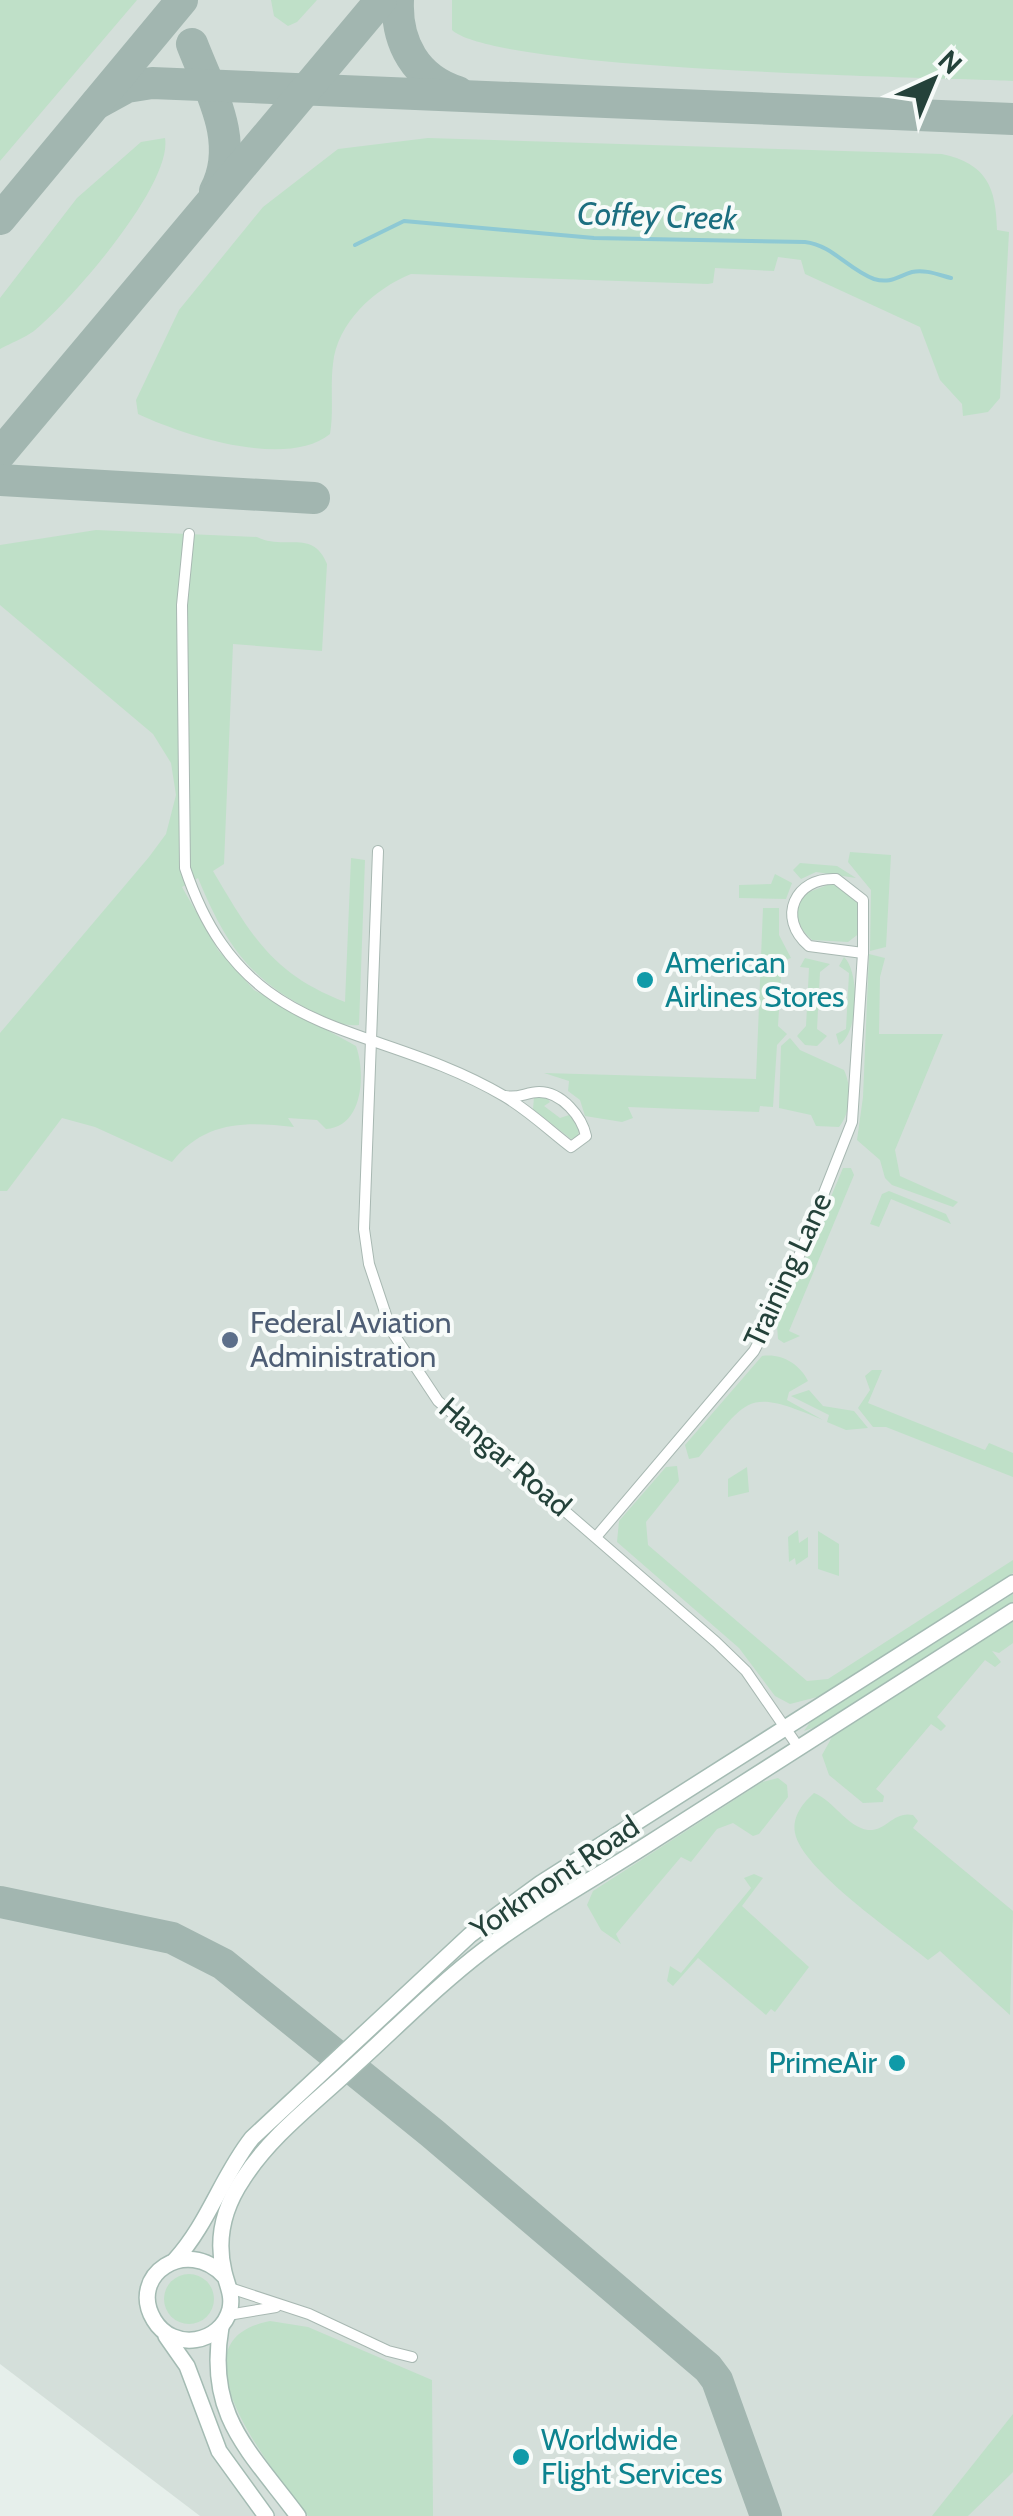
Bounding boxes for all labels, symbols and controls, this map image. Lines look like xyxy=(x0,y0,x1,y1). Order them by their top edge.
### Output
north arrow xyxy=(883,30,983,130)
text: N xyxy=(931,43,969,81)
water label: Coffey Creek xyxy=(577,193,739,238)
place label: American Airlines Stores xyxy=(665,944,845,1015)
marker: American Airlines Stores xyxy=(634,969,656,991)
street label: Training Lane xyxy=(736,1187,840,1353)
place label: Federal Aviation Administration xyxy=(250,1304,452,1375)
marker: Federal Aviation Administration xyxy=(219,1329,241,1351)
street label: Hangar Road xyxy=(432,1389,579,1524)
street label: Yorkmont Road xyxy=(463,1808,646,1948)
place label: PrimeAir xyxy=(768,2044,878,2081)
marker: PrimeAir xyxy=(886,2052,908,2074)
place label: Worldwide Flight Services xyxy=(541,2421,723,2492)
marker: Worldwide Flight Services xyxy=(510,2446,532,2468)

